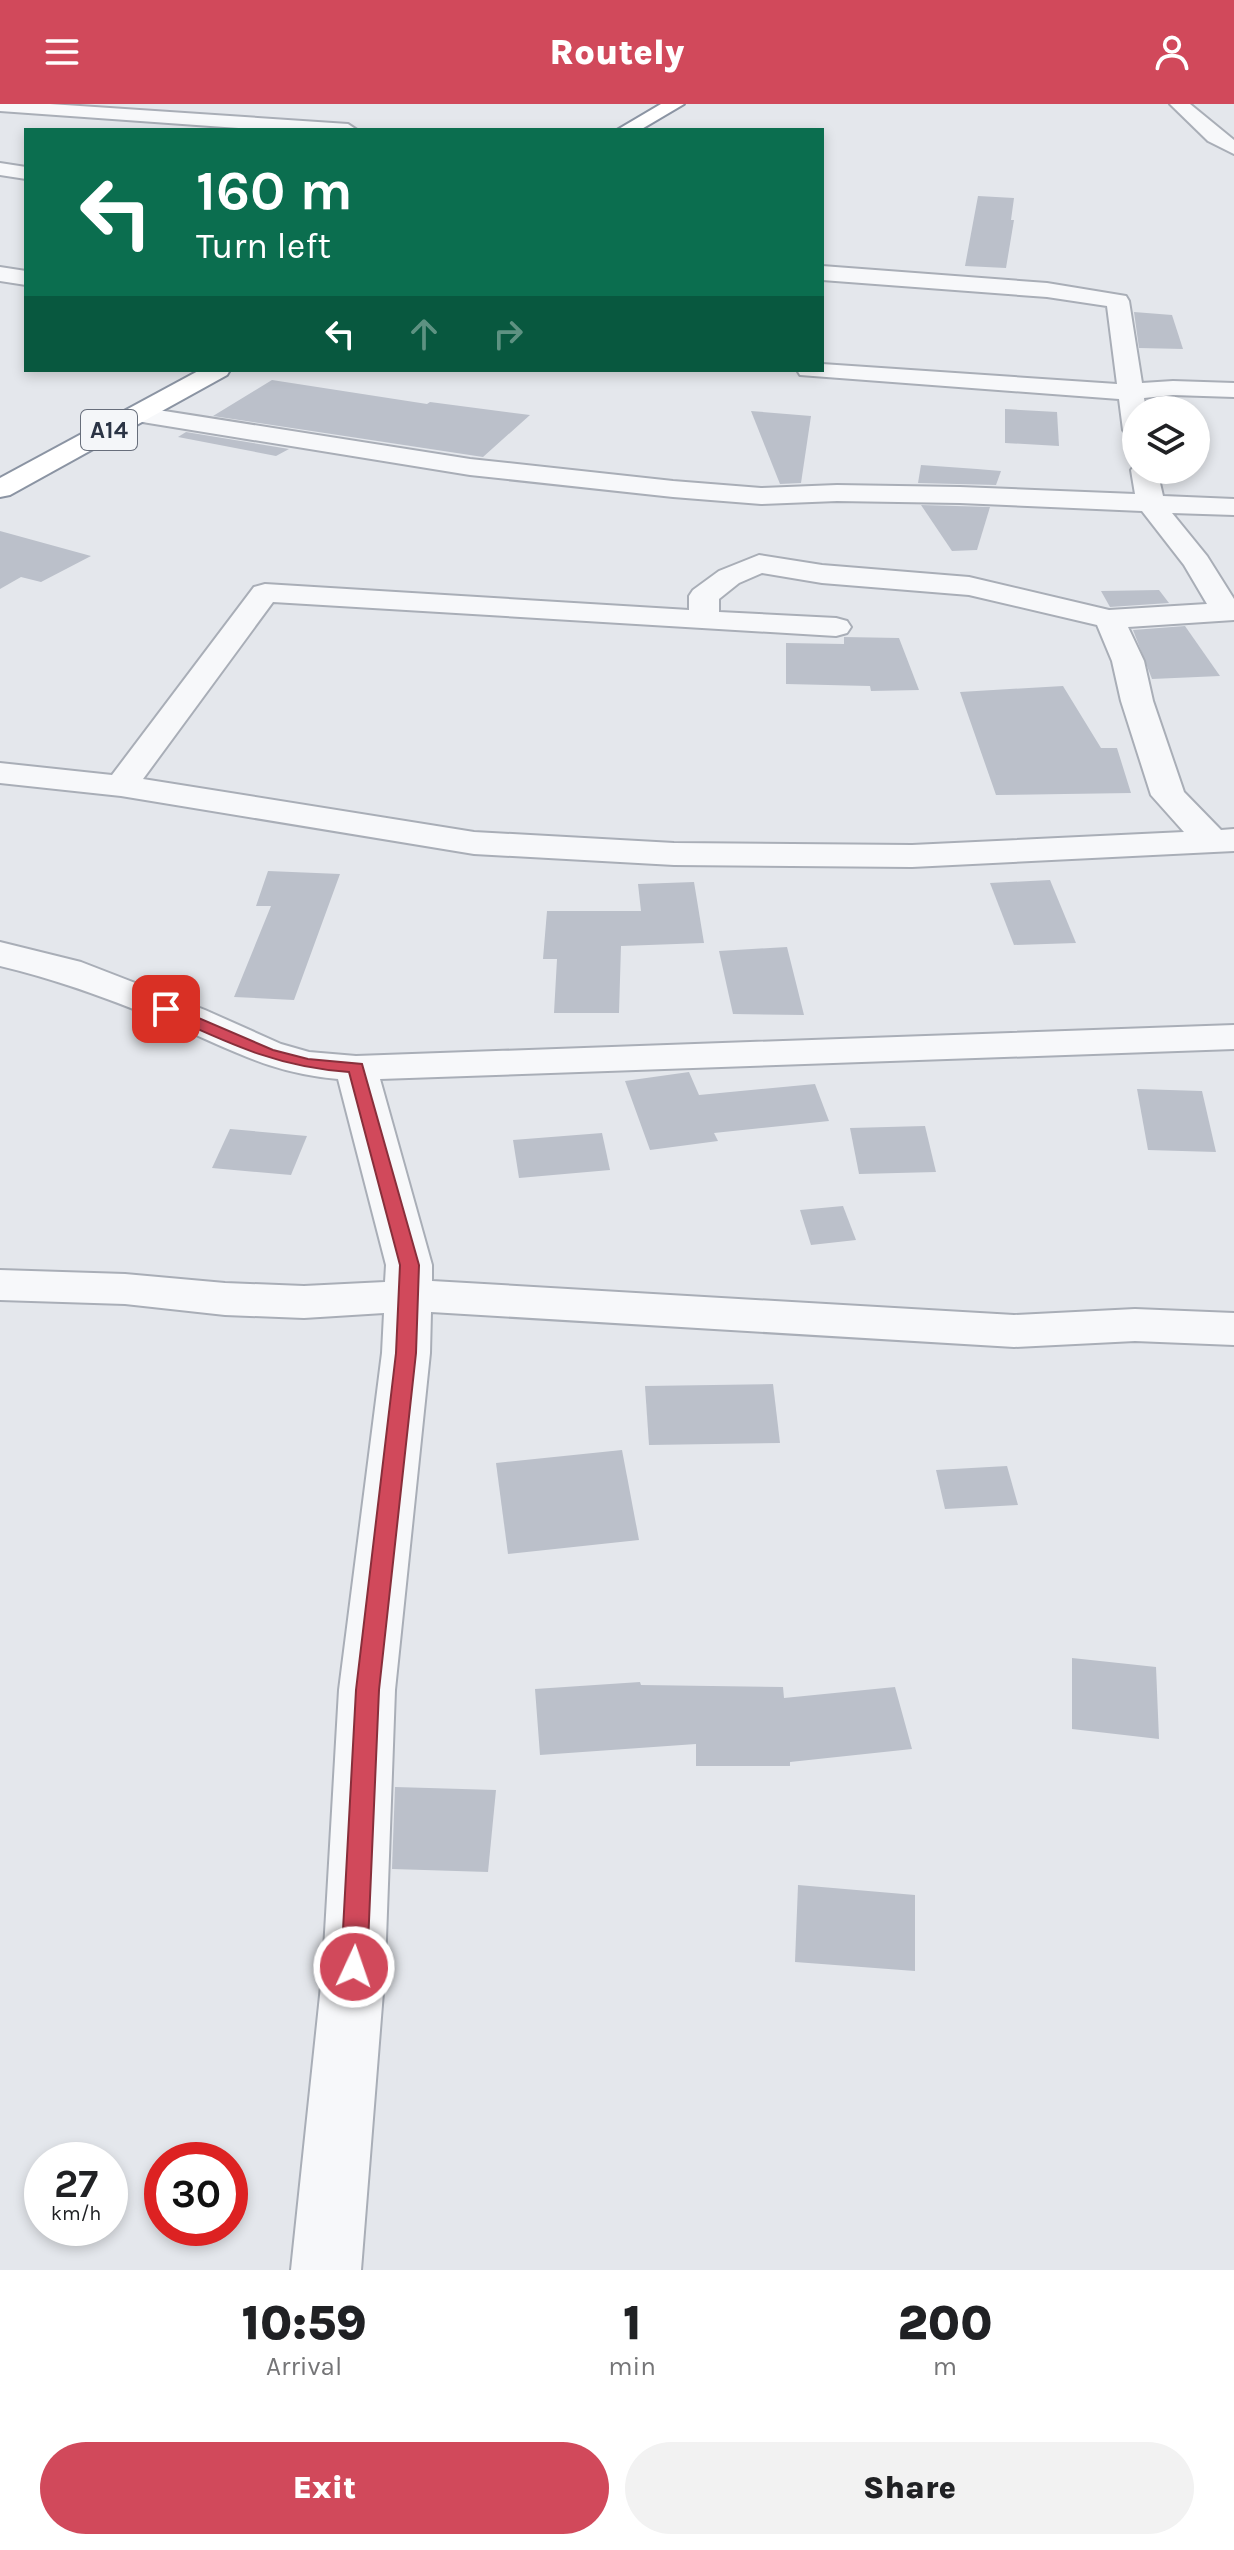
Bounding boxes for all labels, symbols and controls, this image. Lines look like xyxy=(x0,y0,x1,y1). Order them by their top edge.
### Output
icon: menu xyxy=(40,30,84,74)
icon: person xyxy=(1150,30,1194,74)
text: Routely xyxy=(550,31,684,73)
text: 160 m xyxy=(196,158,353,223)
icon: left xyxy=(64,160,168,264)
text: Turn left xyxy=(196,225,331,267)
icon: left xyxy=(318,312,362,356)
icon: ahead xyxy=(402,312,446,356)
icon: right xyxy=(486,312,530,356)
map controls xyxy=(1122,396,1210,484)
button: layers xyxy=(1122,396,1210,484)
road number: A14 xyxy=(81,410,137,450)
pin xyxy=(132,975,200,1043)
icon: arrive xyxy=(144,987,188,1031)
position arrow xyxy=(312,1925,396,2009)
speed limit sign: 30 xyxy=(144,2142,248,2246)
text: 27 xyxy=(54,2160,98,2207)
text: km/h xyxy=(51,2202,101,2225)
text: 10:59 xyxy=(241,2295,367,2351)
text: 1 xyxy=(623,2295,641,2351)
text: 200 xyxy=(898,2295,993,2351)
text: Arrival xyxy=(266,2351,342,2382)
text: min xyxy=(608,2351,656,2382)
text: m xyxy=(933,2351,957,2382)
button: Exit xyxy=(40,2442,609,2534)
button: Share xyxy=(625,2442,1194,2534)

